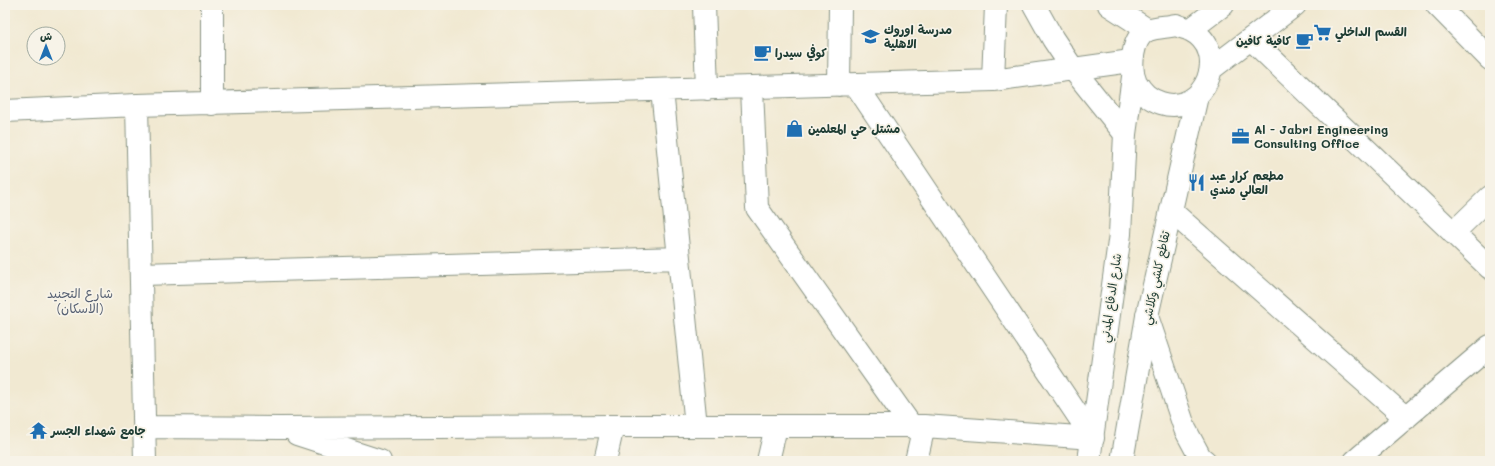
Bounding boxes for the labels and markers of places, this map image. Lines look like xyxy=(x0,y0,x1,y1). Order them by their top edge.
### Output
place label: مدرسة اوروك الاهلية xyxy=(884,21,952,51)
supermarket icon: القسم الداخلي xyxy=(1312,22,1332,42)
place label: القسم الداخلي xyxy=(1335,23,1407,43)
school or university icon: مدرسة اوروك الاهلية xyxy=(861,27,881,47)
cafe icon: كافية كافين xyxy=(1294,31,1314,51)
place label: كافية كافين xyxy=(1236,32,1292,48)
cafe icon: كوفي سيدرا xyxy=(752,43,772,63)
place label: كوفي سيدرا xyxy=(775,44,827,62)
shop icon: مشتل حي المعلمين xyxy=(785,119,805,139)
place label: مشتل حي المعلمين xyxy=(808,120,900,140)
place label: Al - Jabri Engineering Consulting Office xyxy=(1254,121,1388,151)
office icon: Al - Jabri Engineering Consulting Office xyxy=(1231,127,1251,147)
place label: مطعم كرار عبد العالي مندي xyxy=(1210,167,1284,201)
restaurant icon: مطعم كرار عبد العالي مندي xyxy=(1187,173,1207,193)
temple icon: جامع شهداء الجسر xyxy=(28,421,48,441)
place label: جامع شهداء الجسر xyxy=(50,422,146,440)

